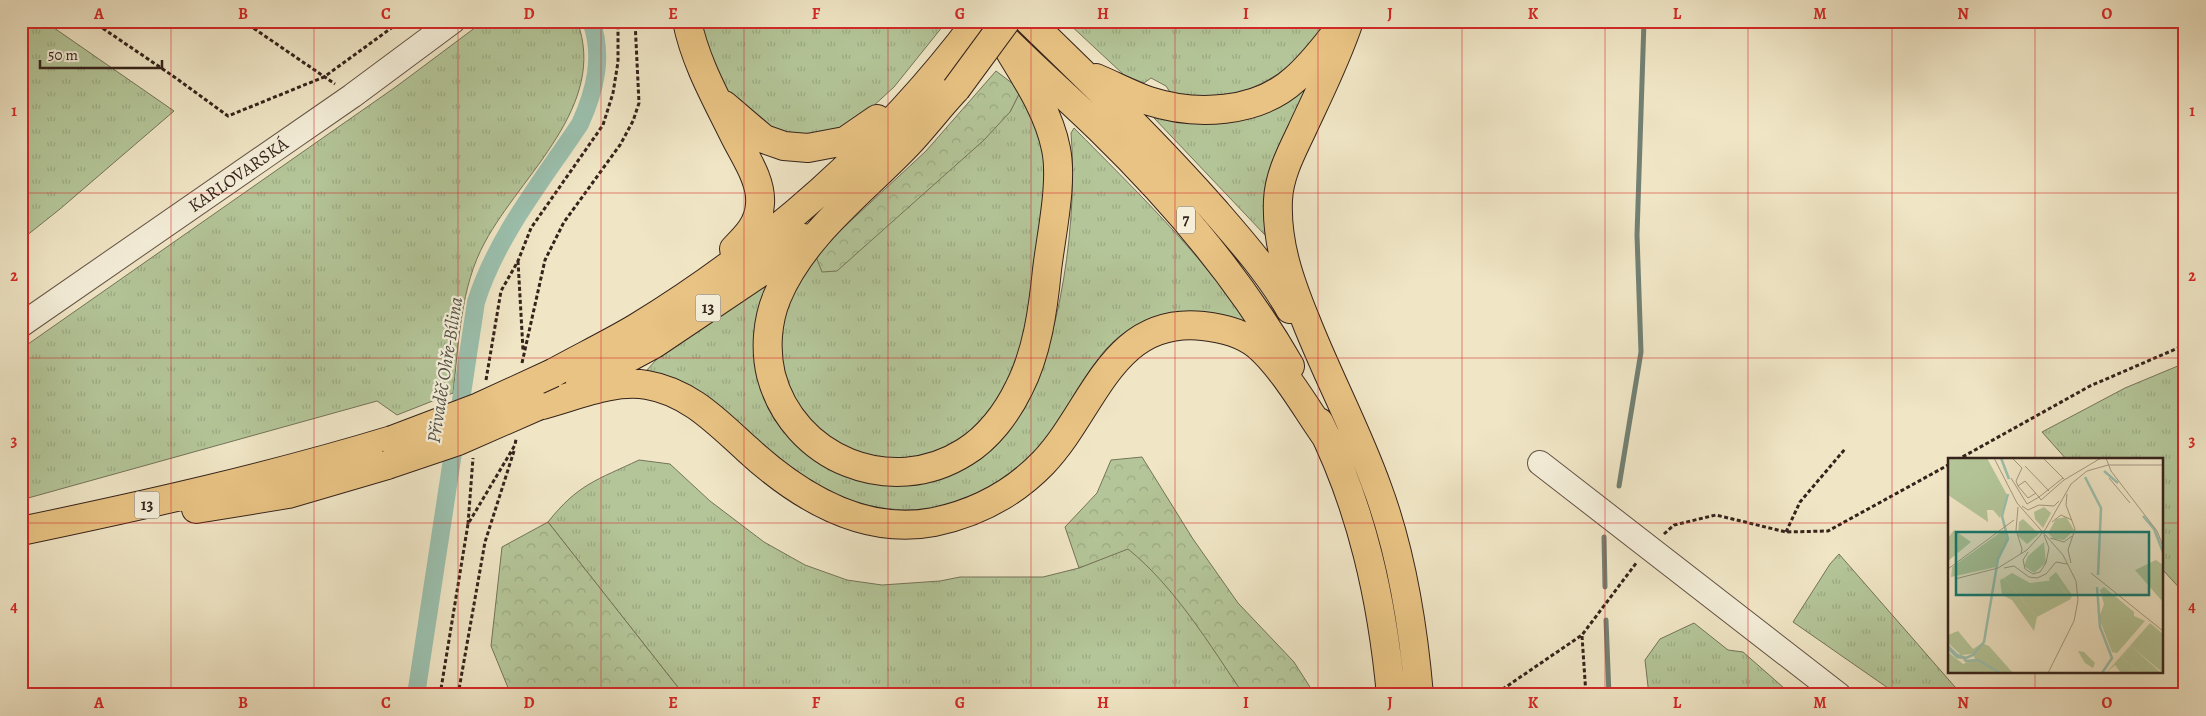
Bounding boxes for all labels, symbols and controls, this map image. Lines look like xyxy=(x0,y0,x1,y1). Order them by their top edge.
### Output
text: A xyxy=(93,3,105,25)
text: B xyxy=(238,3,248,25)
text: C xyxy=(381,3,391,25)
text: D xyxy=(523,3,535,25)
text: E xyxy=(668,3,678,25)
text: F xyxy=(812,3,821,25)
text: G xyxy=(955,3,965,25)
text: H xyxy=(1097,3,1109,25)
text: I xyxy=(1243,3,1249,25)
text: J xyxy=(1387,3,1393,25)
text: K xyxy=(1528,3,1539,25)
text: L xyxy=(1673,3,1682,25)
text: M xyxy=(1813,3,1827,25)
text: N xyxy=(1957,3,1969,25)
text: O xyxy=(2102,3,2113,25)
scale bar xyxy=(40,38,162,70)
text: 50 m xyxy=(48,45,78,65)
text: 1 xyxy=(11,100,17,122)
text: 1 xyxy=(2189,100,2195,122)
street label: KARLOVARSKÁ xyxy=(183,132,293,218)
road number: 7 xyxy=(1177,206,1195,234)
text: 2 xyxy=(10,265,18,287)
text: 2 xyxy=(2188,265,2196,287)
road number: 13 xyxy=(696,294,720,322)
water label: Přivaděč Ohře-Bílina xyxy=(421,295,469,445)
text: 3 xyxy=(11,430,18,452)
text: 3 xyxy=(2189,430,2196,452)
inset map xyxy=(1948,458,2164,674)
road number: 13 xyxy=(134,492,160,518)
text: 4 xyxy=(10,596,18,618)
text: 4 xyxy=(2188,596,2196,618)
text: A xyxy=(93,692,105,714)
text: B xyxy=(238,692,248,714)
text: C xyxy=(381,692,391,714)
text: D xyxy=(523,692,535,714)
text: E xyxy=(668,692,678,714)
text: F xyxy=(812,692,821,714)
text: G xyxy=(955,692,965,714)
text: H xyxy=(1097,692,1109,714)
text: I xyxy=(1243,692,1249,714)
text: J xyxy=(1387,692,1393,714)
text: K xyxy=(1528,692,1539,714)
text: L xyxy=(1673,692,1682,714)
text: M xyxy=(1813,692,1827,714)
text: N xyxy=(1957,692,1969,714)
text: O xyxy=(2102,692,2113,714)

